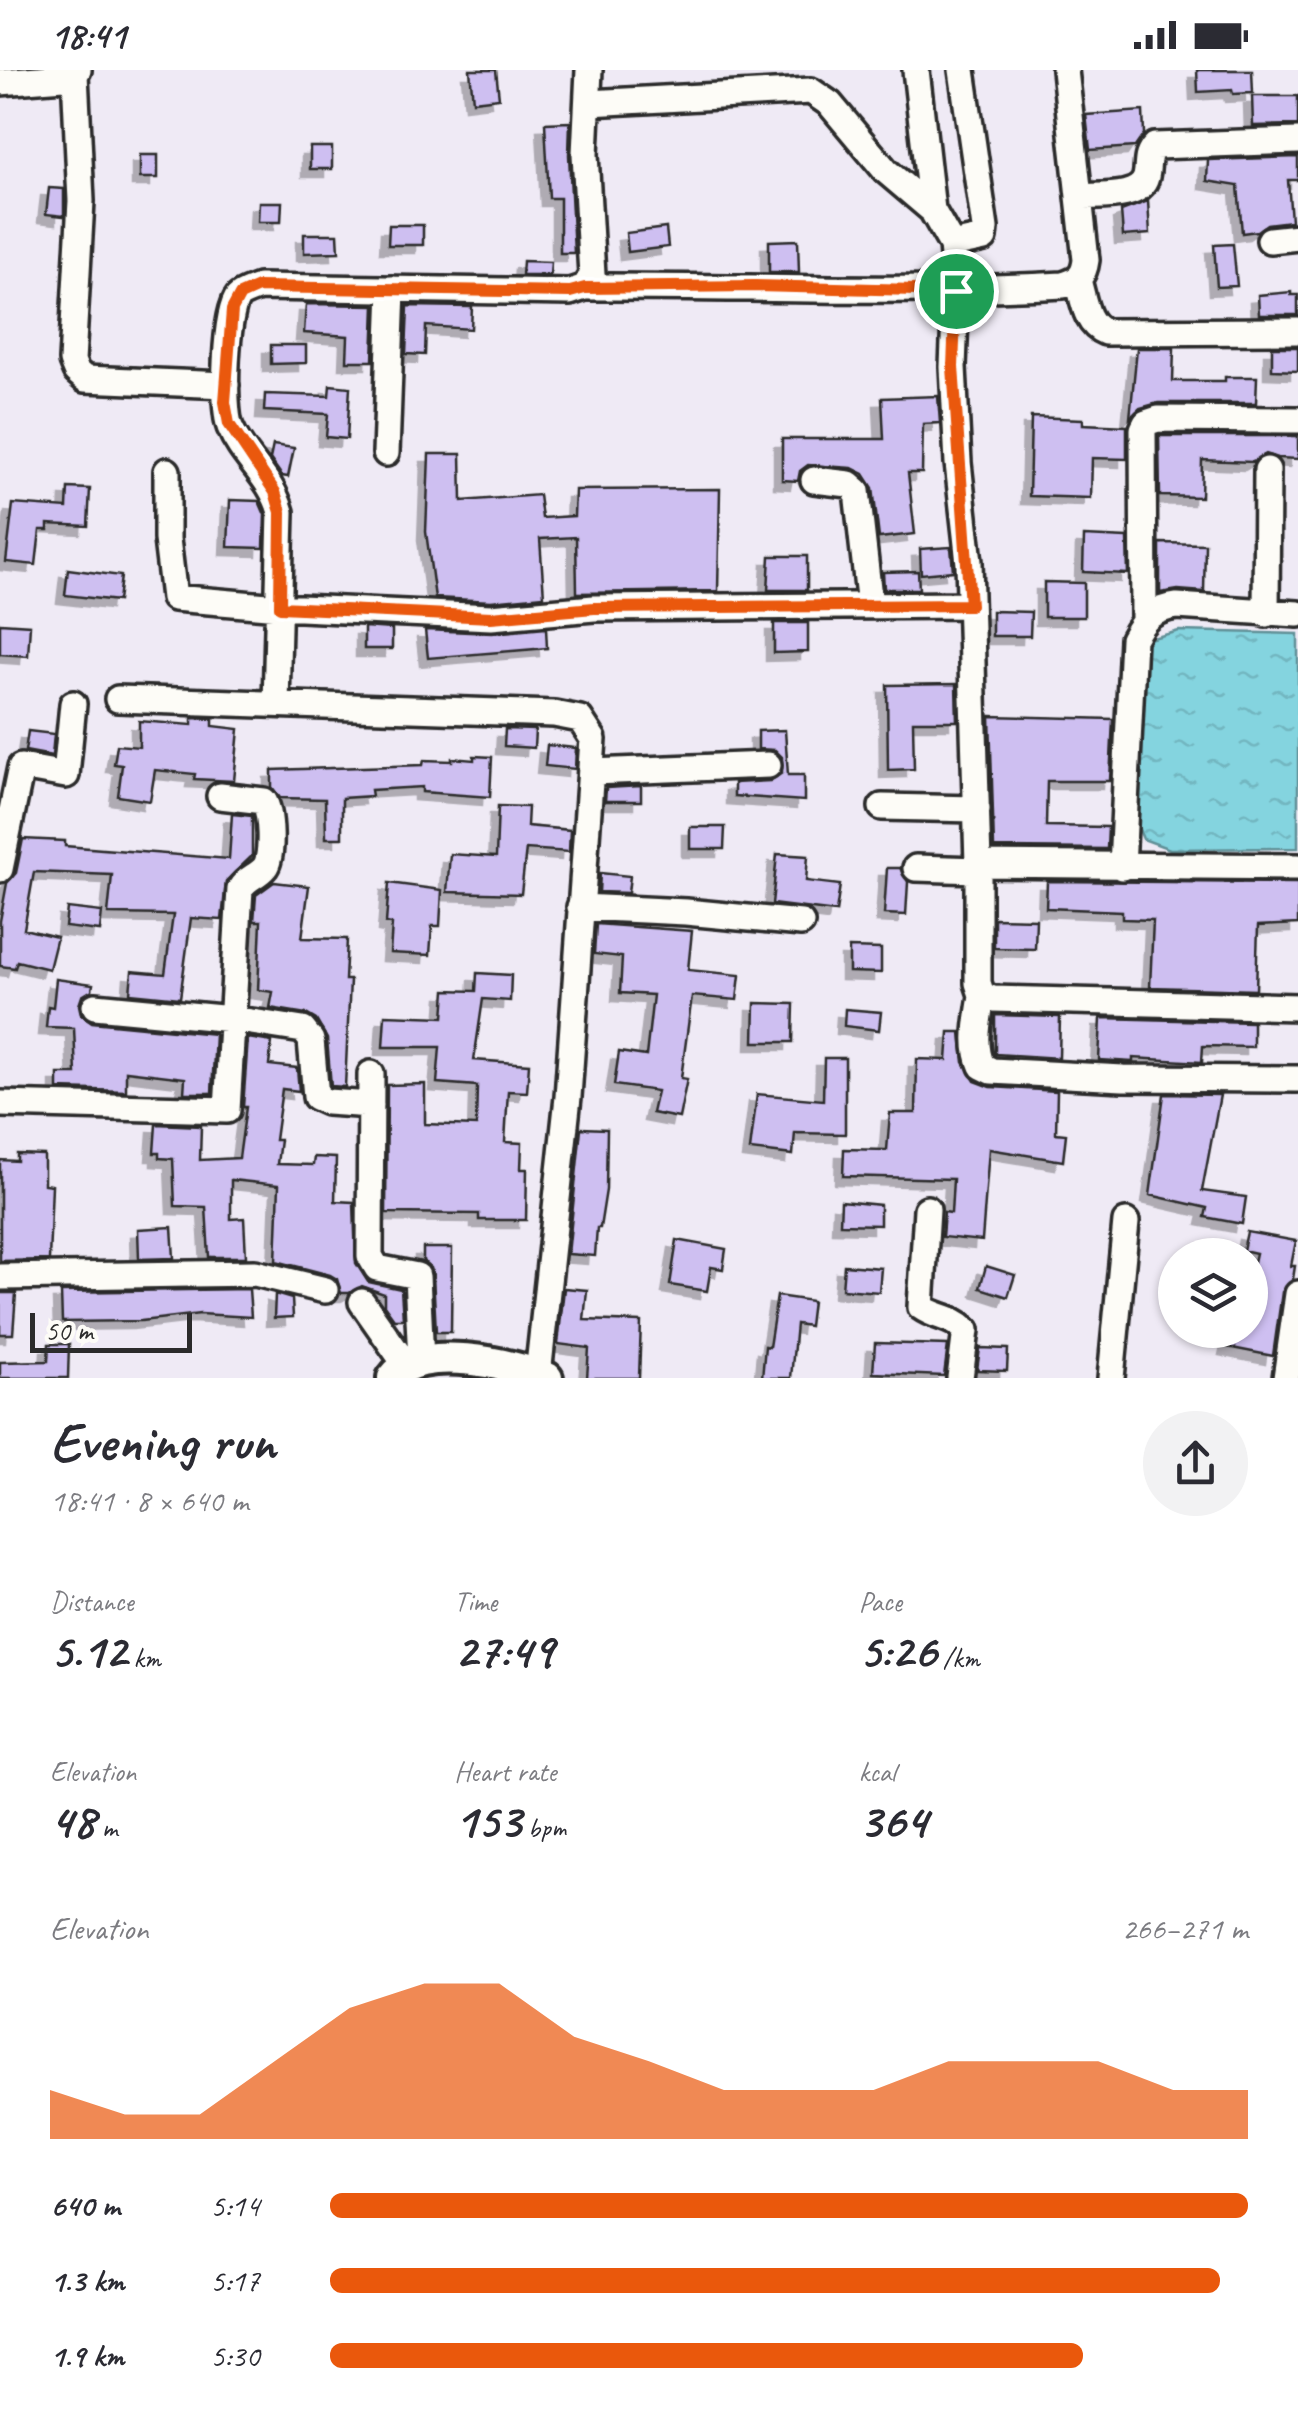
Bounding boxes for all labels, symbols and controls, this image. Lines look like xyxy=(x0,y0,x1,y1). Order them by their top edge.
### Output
text: 18:41 xyxy=(50,12,126,59)
pin xyxy=(914,249,999,334)
icon: arrive xyxy=(929,264,984,319)
map controls xyxy=(1158,1238,1268,1348)
button: layers xyxy=(1158,1238,1268,1348)
scale bar xyxy=(30,1308,192,1352)
text: 50 m xyxy=(45,1313,93,1348)
text: Evening run xyxy=(50,1407,275,1477)
button: share xyxy=(1143,1411,1248,1516)
text: 18:41 · 8 × 640 m xyxy=(50,1480,248,1521)
text: Distance xyxy=(50,1584,134,1619)
text: Time xyxy=(454,1584,497,1619)
text: Pace xyxy=(859,1584,902,1619)
text: 5.12 xyxy=(50,1619,127,1682)
text: 27:49 xyxy=(454,1619,553,1682)
text: 5:26 xyxy=(859,1619,936,1682)
text: km xyxy=(127,1640,161,1675)
text: /km xyxy=(936,1640,980,1675)
text: Elevation xyxy=(50,1754,136,1789)
text: Heart rate xyxy=(454,1754,556,1789)
text: kcal xyxy=(859,1754,896,1789)
text: 48 xyxy=(50,1789,95,1852)
text: 153 xyxy=(454,1789,521,1852)
text: 364 xyxy=(859,1789,927,1852)
text: m xyxy=(95,1810,117,1845)
text: bpm xyxy=(521,1810,566,1845)
text: Elevation xyxy=(50,1908,148,1949)
text: 266–271 m xyxy=(1122,1908,1248,1949)
text: 640 m xyxy=(50,2185,120,2226)
text: 5:14 xyxy=(210,2185,260,2226)
text: 1.3 km xyxy=(50,2260,124,2301)
text: 5:17 xyxy=(210,2260,260,2301)
text: 1.9 km xyxy=(50,2335,124,2376)
text: 5:30 xyxy=(210,2335,260,2376)

